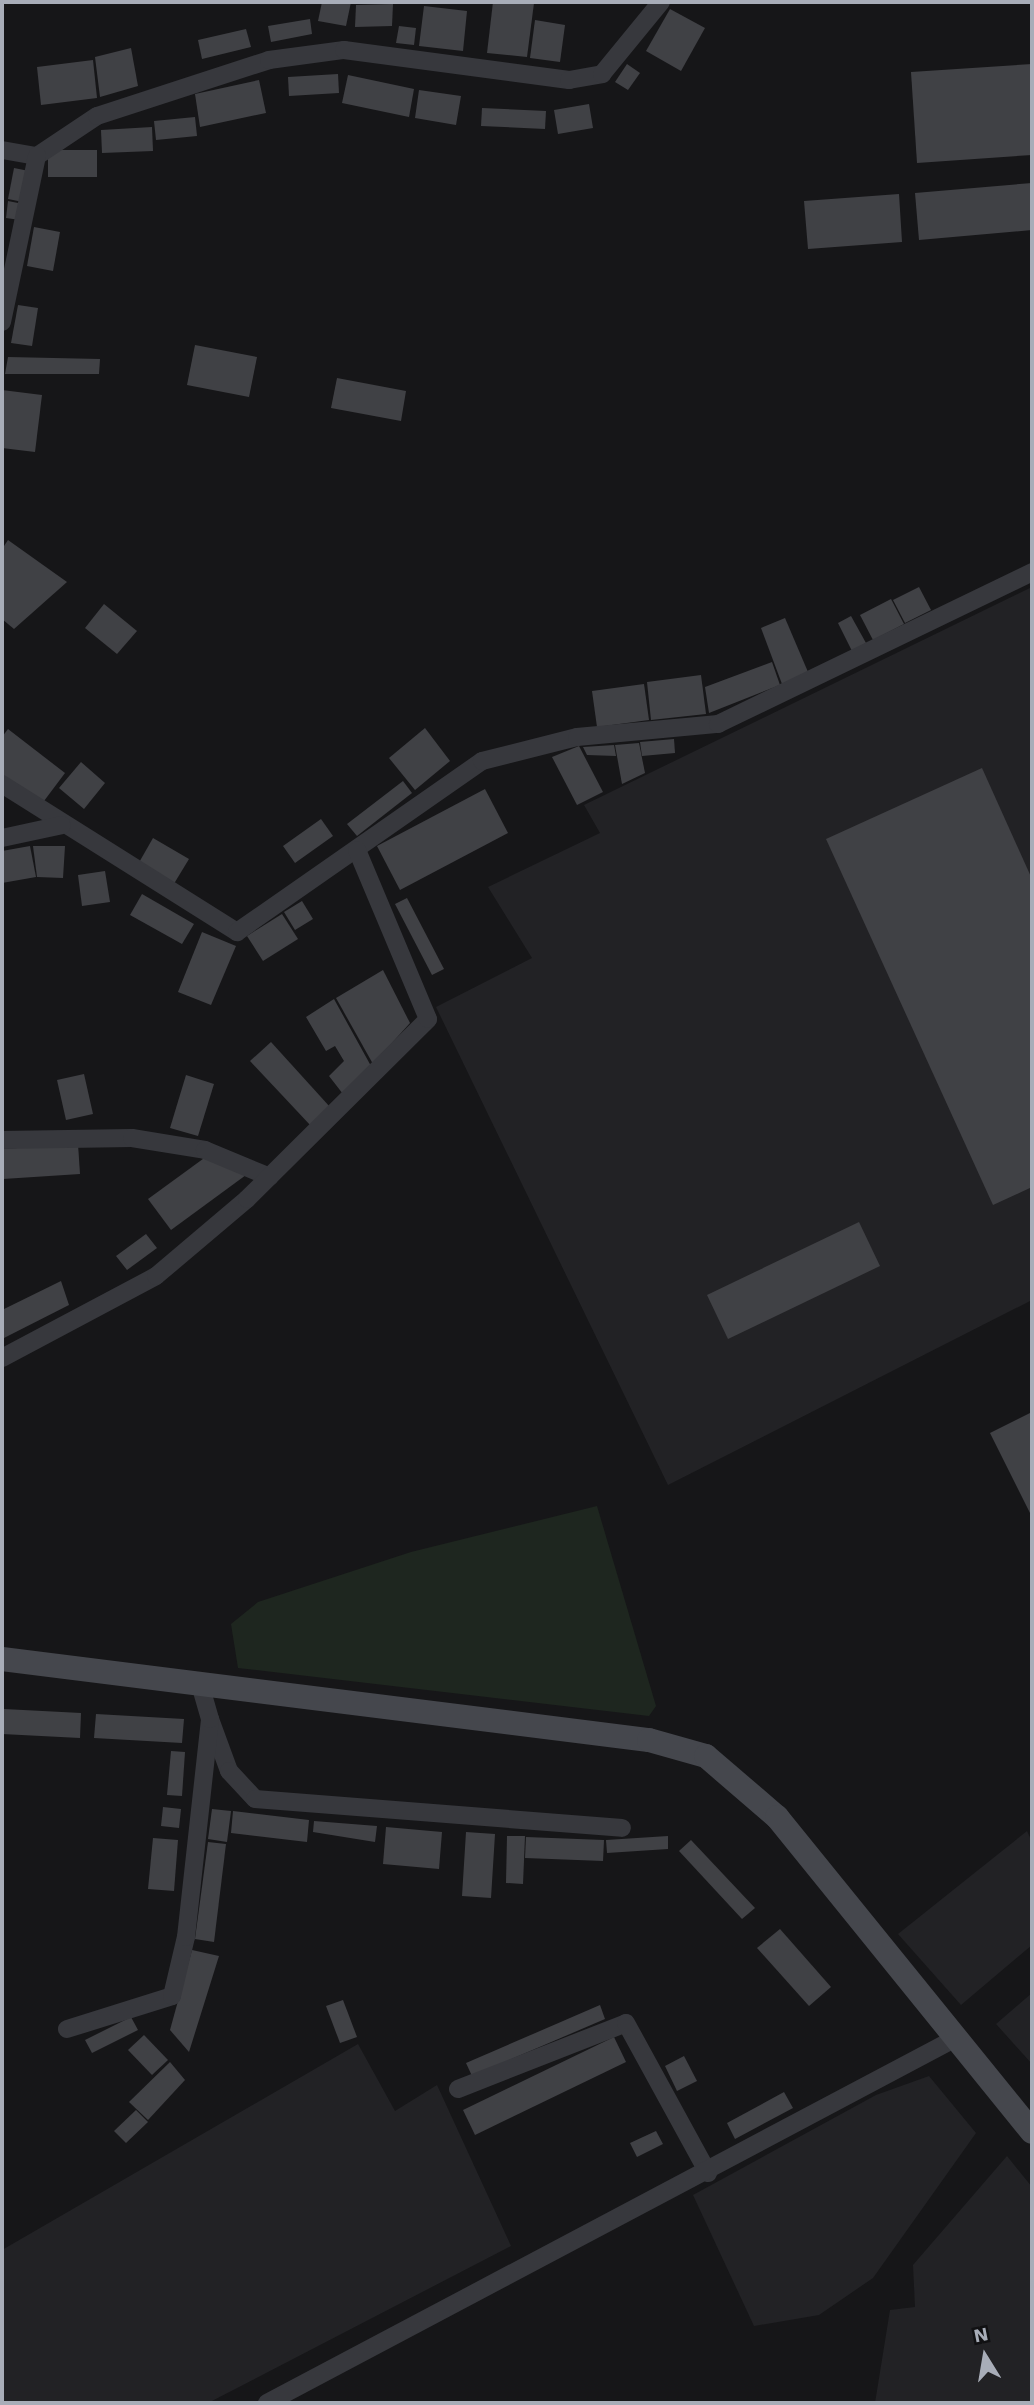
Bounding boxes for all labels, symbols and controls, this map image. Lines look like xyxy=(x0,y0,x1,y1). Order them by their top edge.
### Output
north arrow xyxy=(950,2321,1020,2391)
text: N xyxy=(972,2322,990,2348)

